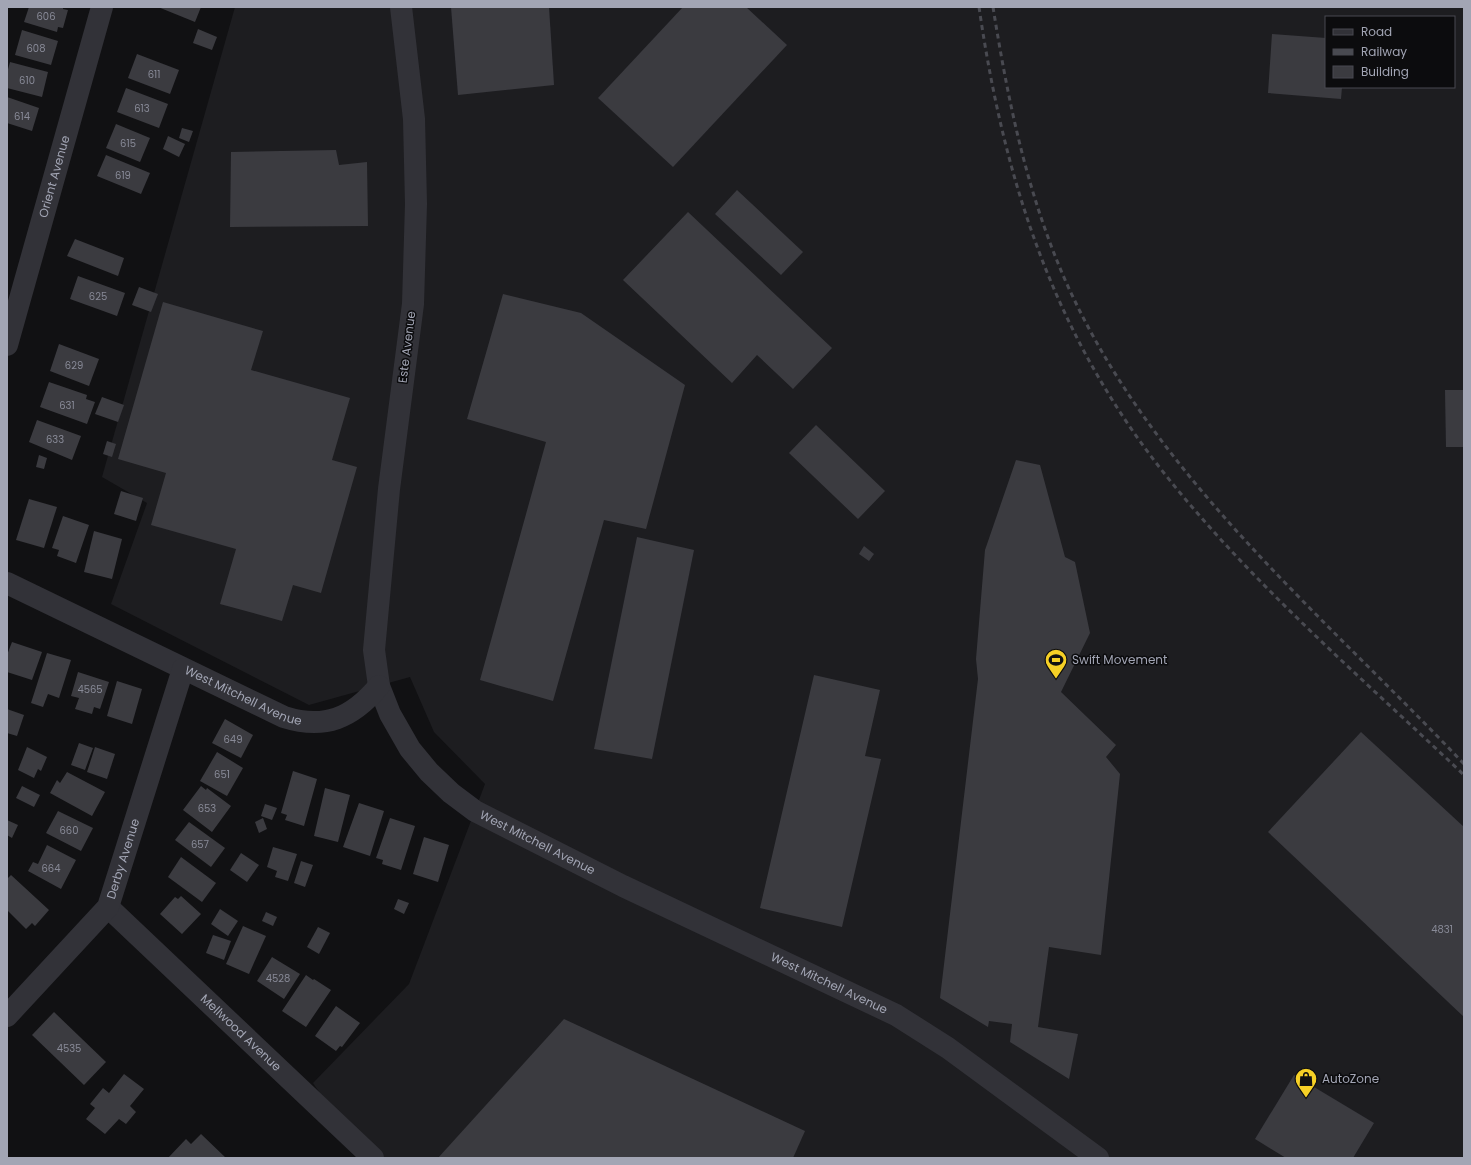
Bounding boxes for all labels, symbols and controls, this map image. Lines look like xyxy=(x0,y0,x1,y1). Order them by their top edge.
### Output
house number: 606 xyxy=(37,9,55,24)
legend xyxy=(1325,16,1455,88)
text: Road xyxy=(1361,23,1392,40)
house number: 608 xyxy=(27,41,45,56)
text: Railway xyxy=(1361,43,1407,60)
text: Building xyxy=(1361,63,1409,80)
house number: 611 xyxy=(148,67,160,82)
house number: 610 xyxy=(19,73,35,88)
house number: 613 xyxy=(134,101,150,116)
house number: 614 xyxy=(14,109,30,124)
street label: Orient Avenue xyxy=(34,133,74,219)
house number: 615 xyxy=(120,136,136,151)
house number: 619 xyxy=(115,168,131,183)
house number: 625 xyxy=(89,289,107,304)
street label: Este Avenue xyxy=(394,310,419,384)
house number: 629 xyxy=(65,358,83,373)
house number: 631 xyxy=(59,398,75,413)
house number: 633 xyxy=(46,432,64,447)
sports icon: Swift Movement xyxy=(1043,647,1069,680)
place label: Swift Movement xyxy=(1072,651,1167,668)
street label: West Mitchell Avenue xyxy=(182,661,303,729)
house number: 4565 xyxy=(77,682,103,697)
house number: 649 xyxy=(224,732,242,747)
house number: 651 xyxy=(214,767,230,782)
house number: 653 xyxy=(198,801,216,816)
street label: West Mitchell Avenue xyxy=(477,806,598,879)
street label: Derby Avenue xyxy=(102,816,143,901)
house number: 660 xyxy=(60,823,78,838)
house number: 657 xyxy=(191,837,210,852)
house number: 664 xyxy=(42,861,61,876)
house number: 4831 xyxy=(1431,922,1453,937)
street label: West Mitchell Avenue xyxy=(768,948,891,1018)
house number: 4528 xyxy=(266,971,290,986)
street label: Mellwood Avenue xyxy=(197,990,285,1075)
house number: 4535 xyxy=(57,1041,81,1056)
shop icon: AutoZone xyxy=(1293,1066,1319,1099)
place label: AutoZone xyxy=(1322,1070,1379,1087)

